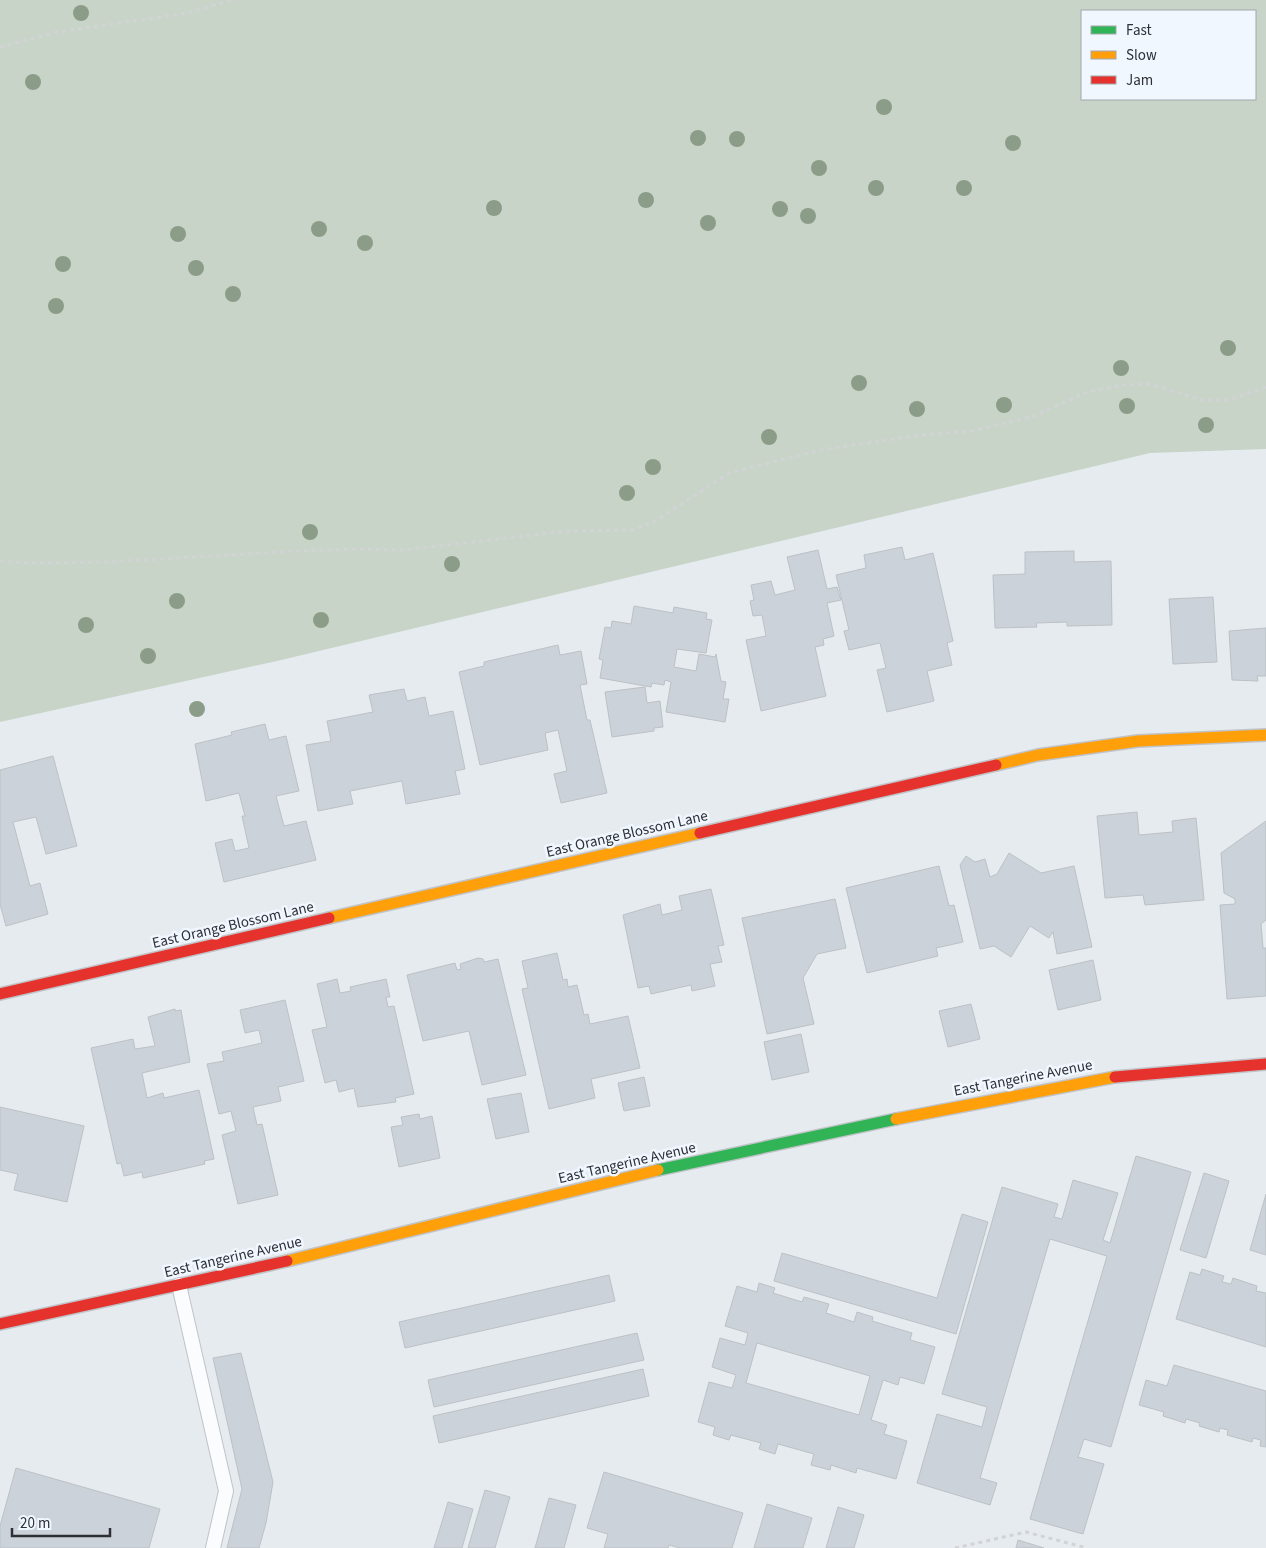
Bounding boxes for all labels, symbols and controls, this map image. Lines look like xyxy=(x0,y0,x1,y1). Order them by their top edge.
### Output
legend xyxy=(1081,10,1256,100)
text: Fast xyxy=(1126,20,1152,41)
text: Slow xyxy=(1126,45,1157,66)
text: Jam xyxy=(1126,70,1153,91)
street label: East Orange Blossom Lane xyxy=(544,805,710,863)
street label: East Orange Blossom Lane xyxy=(150,896,316,954)
street label: East Tangerine Avenue xyxy=(952,1054,1094,1102)
street label: East Tangerine Avenue xyxy=(556,1137,698,1189)
street label: East Tangerine Avenue xyxy=(162,1231,304,1283)
scale bar xyxy=(12,1506,110,1538)
text: 20 m xyxy=(20,1513,50,1534)

